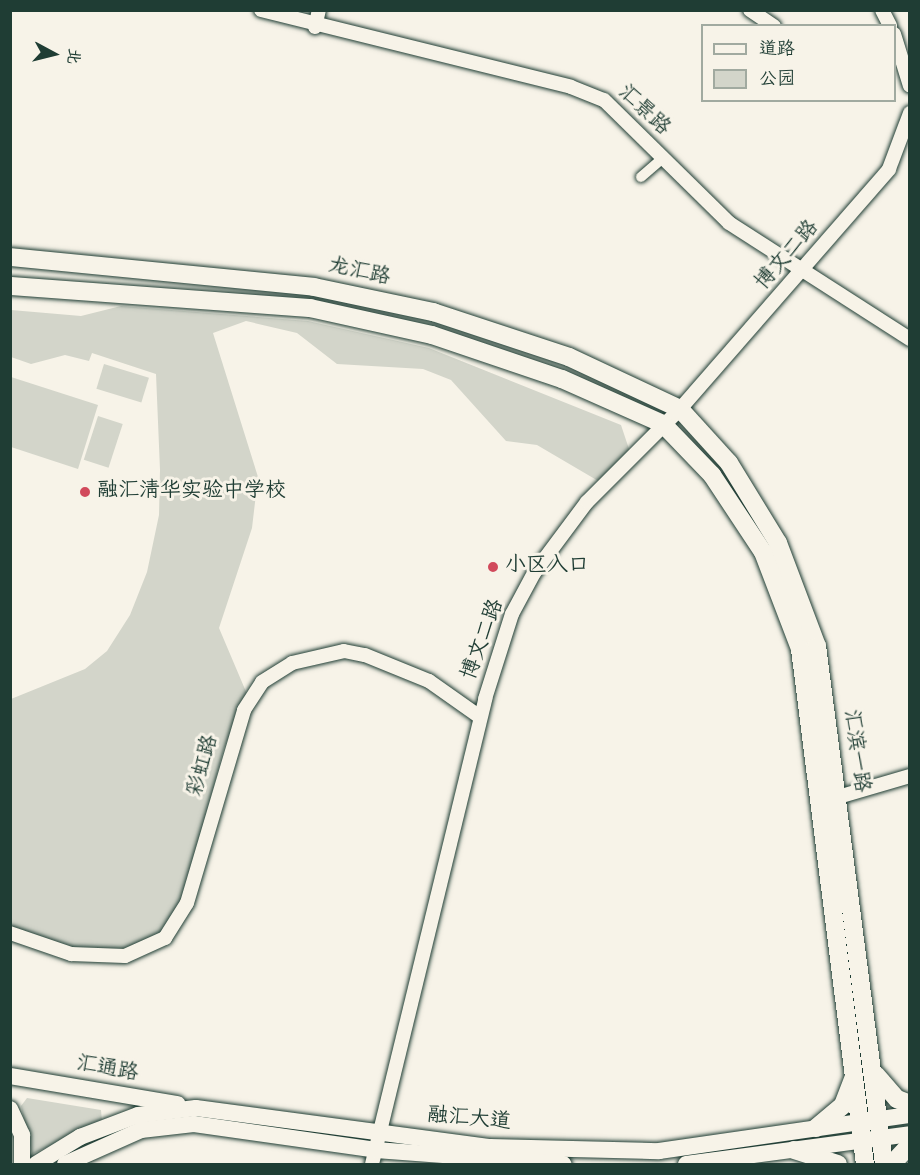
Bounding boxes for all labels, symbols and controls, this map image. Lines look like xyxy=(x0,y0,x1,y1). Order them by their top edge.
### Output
north arrow xyxy=(24,24,84,84)
legend xyxy=(701,24,896,102)
text: 道路 xyxy=(759,38,795,63)
text: 北 xyxy=(60,47,85,66)
text: 公园 xyxy=(759,68,795,93)
street label: 汇景路 xyxy=(611,80,675,142)
street label: 博文二路 xyxy=(751,216,825,296)
street label: 龙汇路 xyxy=(326,254,392,292)
place label: 融汇清华实验中学校 xyxy=(97,479,286,505)
marker: 融汇清华实验中学校 xyxy=(78,485,92,499)
place label: 小区入口 xyxy=(505,554,589,580)
marker: 小区入口 xyxy=(486,560,500,574)
street label: 博文二路 xyxy=(458,596,510,684)
street label: 汇滨一路 xyxy=(837,708,873,794)
street label: 彩虹路 xyxy=(183,732,225,800)
street label: 汇通路 xyxy=(74,1052,140,1088)
street label: 融汇大道 xyxy=(426,1104,512,1136)

